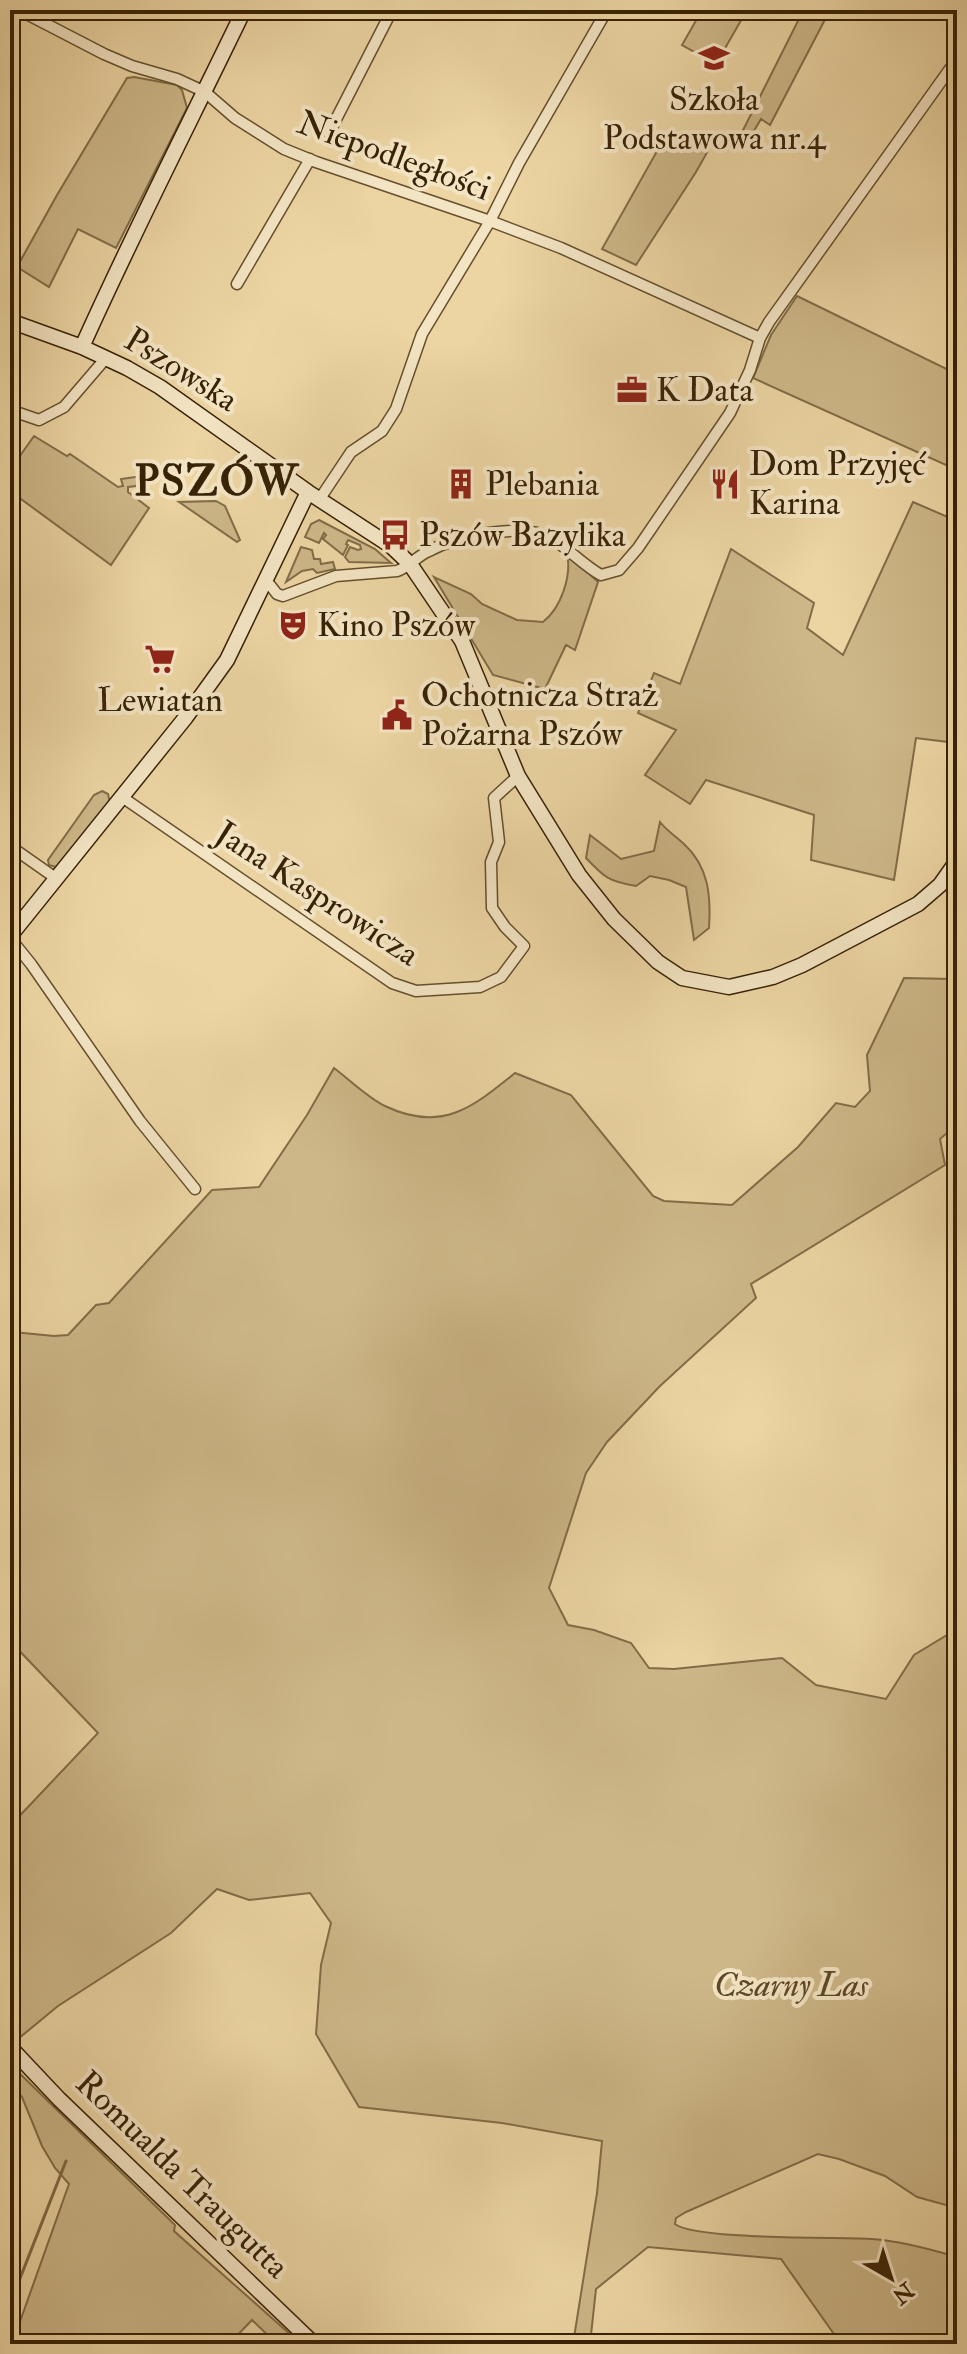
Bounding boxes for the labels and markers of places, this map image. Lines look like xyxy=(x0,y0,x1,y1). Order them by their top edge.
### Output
school or university icon: Szkoła Podstawowa nr.4 xyxy=(697,41,731,75)
place label: Szkoła Podstawowa nr.4 xyxy=(603,78,827,160)
place label: K Data xyxy=(656,369,755,412)
office icon: K Data xyxy=(615,373,649,407)
place label: Dom Przyjęć Karina xyxy=(749,443,927,525)
place label: Plebania xyxy=(485,463,600,506)
building icon: Plebania xyxy=(444,467,478,501)
restaurant icon: Dom Przyjęć Karina xyxy=(708,467,742,501)
place label: Pszów Bazylika xyxy=(419,514,627,557)
bus stop icon: Pszów Bazylika xyxy=(378,518,412,552)
place label: Kino Pszów xyxy=(317,604,476,647)
theatre icon: Kino Pszów xyxy=(276,608,310,642)
supermarket icon: Lewiatan xyxy=(143,642,177,676)
place label: Ochotnicza Straż Pożarna Pszów xyxy=(421,674,658,756)
place label: Lewiatan xyxy=(97,679,223,722)
public building icon: Ochotnicza Straż Pożarna Pszów xyxy=(380,698,414,732)

